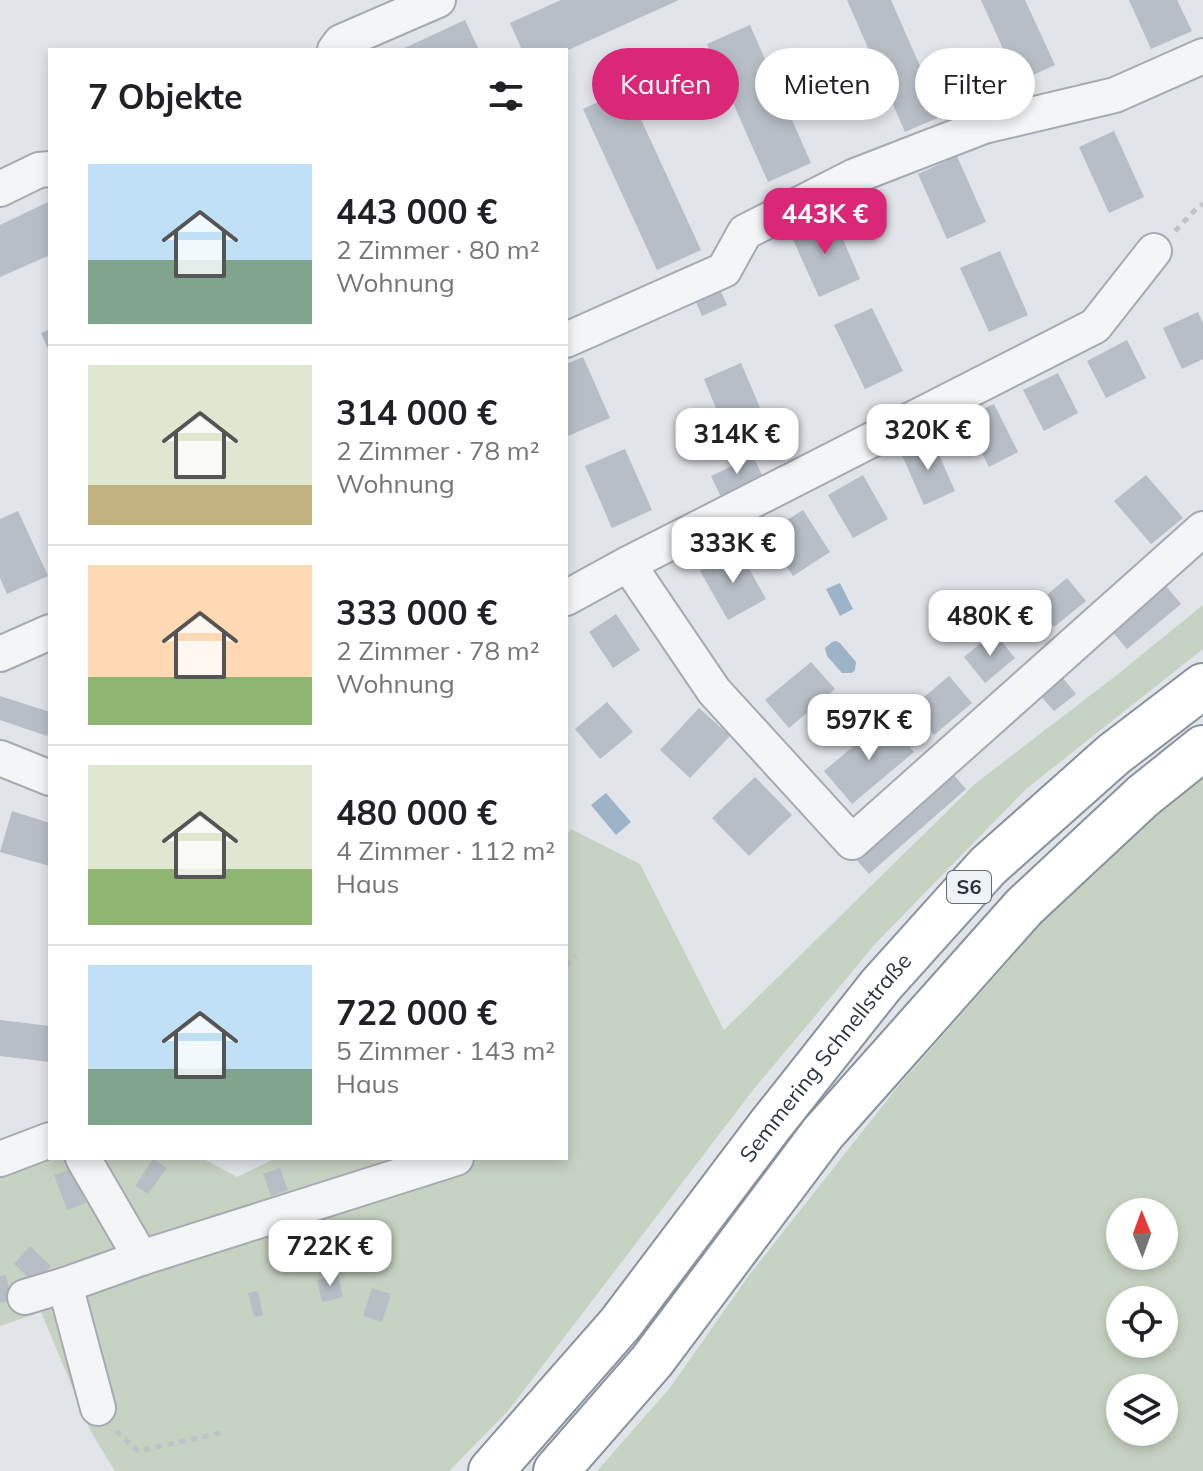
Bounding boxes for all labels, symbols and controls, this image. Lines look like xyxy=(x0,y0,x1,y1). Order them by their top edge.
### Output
chip: Kaufen xyxy=(592,48,739,120)
chip: Mieten xyxy=(755,48,899,120)
chip: Filter xyxy=(915,48,1035,120)
icon: filters xyxy=(484,74,528,118)
text: 7 Objekte xyxy=(88,75,243,118)
pin: 443K € xyxy=(760,188,890,256)
text: 443 000 € xyxy=(336,190,497,233)
icon: home xyxy=(152,196,248,292)
text: 443K € xyxy=(782,197,868,230)
text: 2 Zimmer · 80 m² xyxy=(336,233,540,266)
text: Wohnung xyxy=(336,266,455,299)
text: 314 000 € xyxy=(336,391,497,434)
icon: home xyxy=(152,397,248,493)
pin: 320K € xyxy=(863,404,993,472)
pin: 314K € xyxy=(672,408,802,476)
text: 320K € xyxy=(885,413,971,446)
text: 314K € xyxy=(694,417,780,450)
text: 2 Zimmer · 78 m² xyxy=(336,434,540,467)
text: Wohnung xyxy=(336,467,455,500)
pin: 333K € xyxy=(668,517,798,585)
text: 333K € xyxy=(690,526,776,559)
pin: 480K € xyxy=(925,590,1055,658)
text: 333 000 € xyxy=(336,591,497,634)
icon: home xyxy=(152,597,248,693)
text: 480K € xyxy=(947,599,1033,632)
text: 2 Zimmer · 78 m² xyxy=(336,634,540,667)
text: Wohnung xyxy=(336,667,455,700)
pin: 597K € xyxy=(804,694,934,762)
text: 597K € xyxy=(826,703,912,736)
text: 480 000 € xyxy=(336,791,497,834)
icon: home xyxy=(152,797,248,893)
text: 4 Zimmer · 112 m² xyxy=(336,834,555,867)
text: Haus xyxy=(336,867,399,900)
road number: S6 xyxy=(947,871,991,903)
street label: Semmering Schnellstraße xyxy=(733,947,917,1168)
text: 722 000 € xyxy=(336,991,497,1034)
icon: home xyxy=(152,997,248,1093)
text: 5 Zimmer · 143 m² xyxy=(336,1034,555,1067)
text: Haus xyxy=(336,1067,399,1100)
north arrow xyxy=(1106,1198,1178,1270)
map controls xyxy=(1106,1198,1178,1446)
pin: 722K € xyxy=(265,1220,395,1288)
text: 722K € xyxy=(287,1229,373,1262)
button: locate xyxy=(1106,1286,1178,1358)
button: layers xyxy=(1106,1374,1178,1446)

